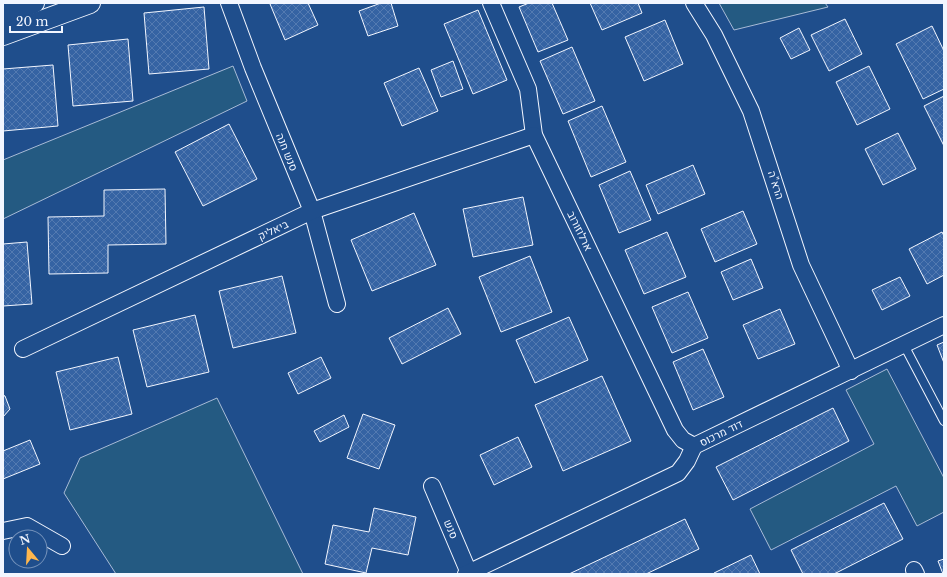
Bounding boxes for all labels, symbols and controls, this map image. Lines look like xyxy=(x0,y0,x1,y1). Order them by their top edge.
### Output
scale bar xyxy=(10,8,62,34)
text: 20 m xyxy=(16,14,48,29)
street label: סנש חנה xyxy=(273,131,301,173)
street label: הרא"ה xyxy=(765,169,787,201)
street label: ארלוזורוב xyxy=(564,209,596,253)
street label: ביאליק xyxy=(256,217,291,243)
street label: דוד מרכוס xyxy=(697,416,745,449)
street label: סנש xyxy=(441,517,461,541)
north arrow xyxy=(8,529,48,569)
text: N xyxy=(18,531,33,548)

